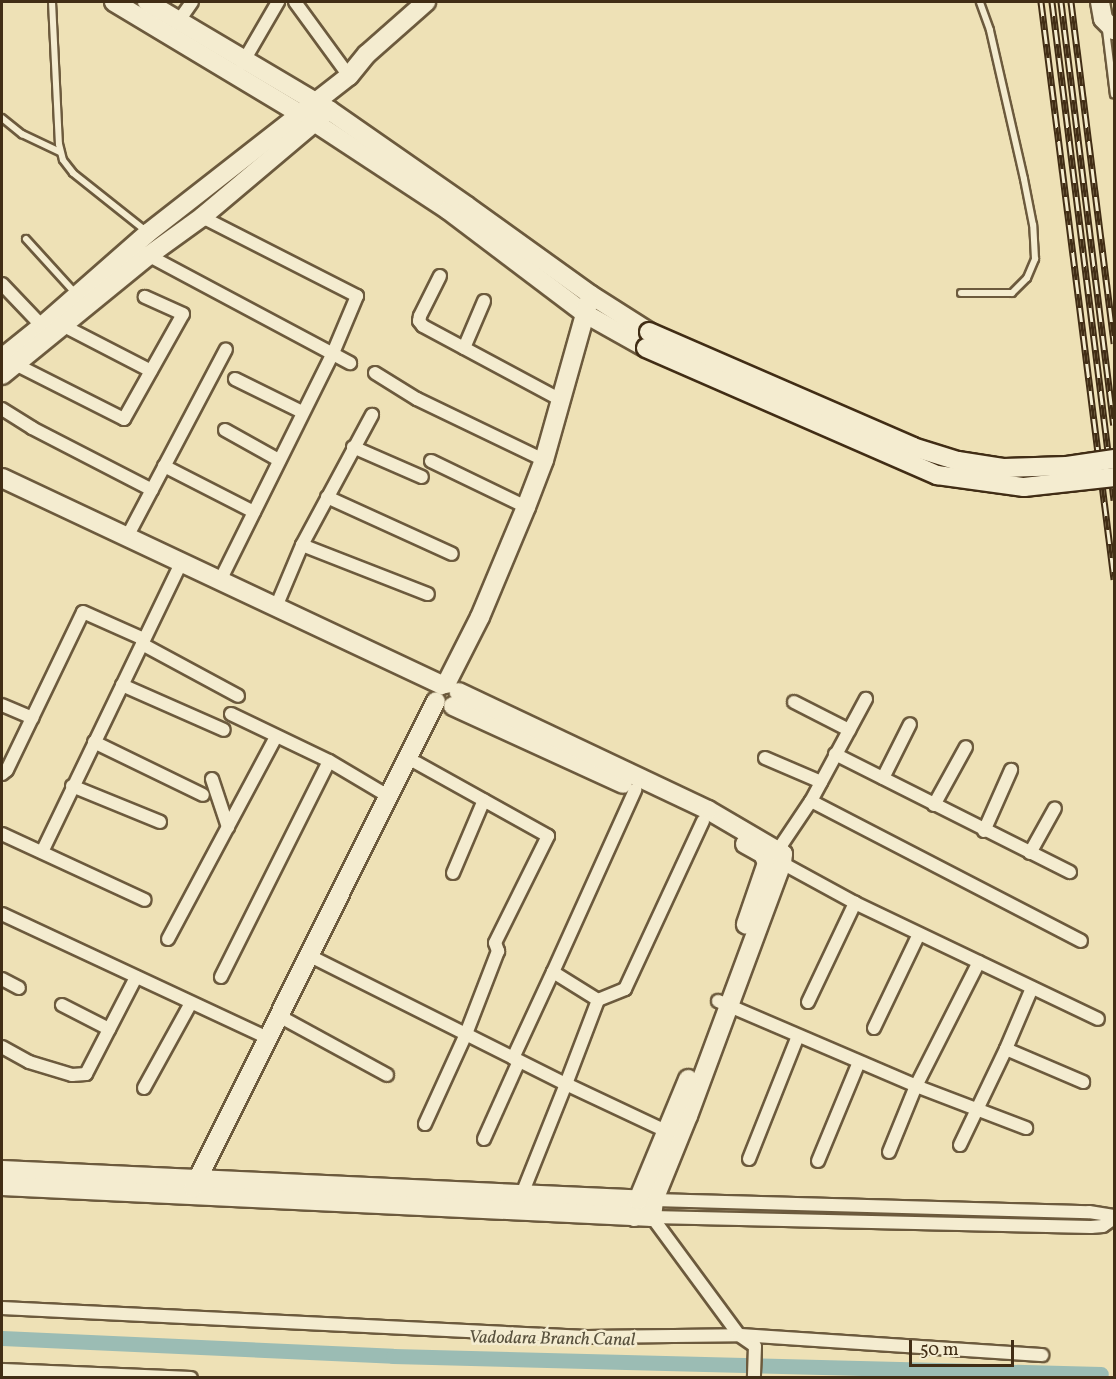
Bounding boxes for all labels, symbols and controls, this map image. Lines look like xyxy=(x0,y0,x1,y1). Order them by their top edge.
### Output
water label: Vadodara Branch Canal xyxy=(468,1328,636,1352)
scale bar xyxy=(912,1328,1017,1366)
text: 50 m xyxy=(920,1338,959,1363)

